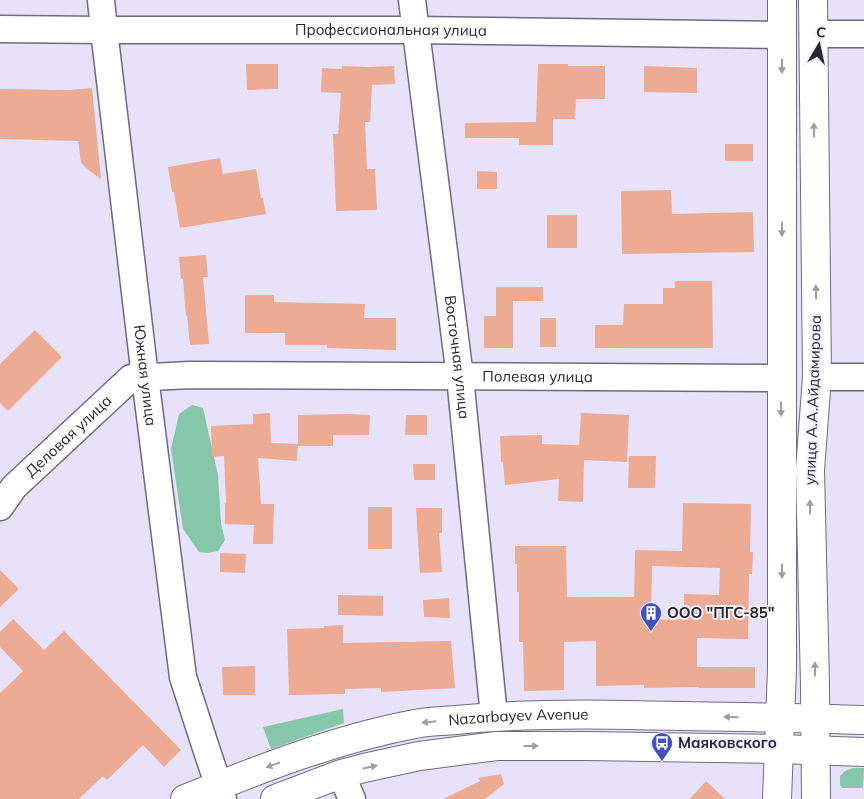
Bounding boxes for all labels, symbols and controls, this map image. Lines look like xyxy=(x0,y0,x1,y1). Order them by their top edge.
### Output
street label: Профессиональная улица xyxy=(295,20,487,40)
north arrow xyxy=(794,20,844,70)
text: С xyxy=(815,23,827,42)
one-way arrow xyxy=(778,58,786,74)
one-way arrow xyxy=(810,121,818,137)
one-way arrow xyxy=(778,221,786,237)
one-way arrow xyxy=(812,284,820,300)
street label: Восточная улица xyxy=(441,294,474,420)
street label: улица А.А.Айдамирова xyxy=(800,315,825,485)
street label: Южная улица xyxy=(130,324,161,427)
street label: Полевая улица xyxy=(482,366,593,386)
street label: Деловая улица xyxy=(21,391,115,481)
one-way arrow xyxy=(778,401,786,417)
one-way arrow xyxy=(806,499,814,515)
one-way arrow xyxy=(778,563,786,579)
building icon: ООО "ПГС-85" xyxy=(639,601,663,632)
place label: ООО "ПГС-85" xyxy=(667,603,775,622)
one-way arrow xyxy=(810,661,818,677)
street label: Nazarbayev Avenue xyxy=(448,704,589,730)
one-way arrow xyxy=(723,713,739,721)
one-way arrow xyxy=(421,719,437,727)
bus stop icon: Маяковского xyxy=(650,731,674,762)
place label: Маяковского xyxy=(678,733,777,752)
one-way arrow xyxy=(523,742,539,750)
one-way arrow xyxy=(265,762,280,769)
one-way arrow xyxy=(363,763,378,771)

